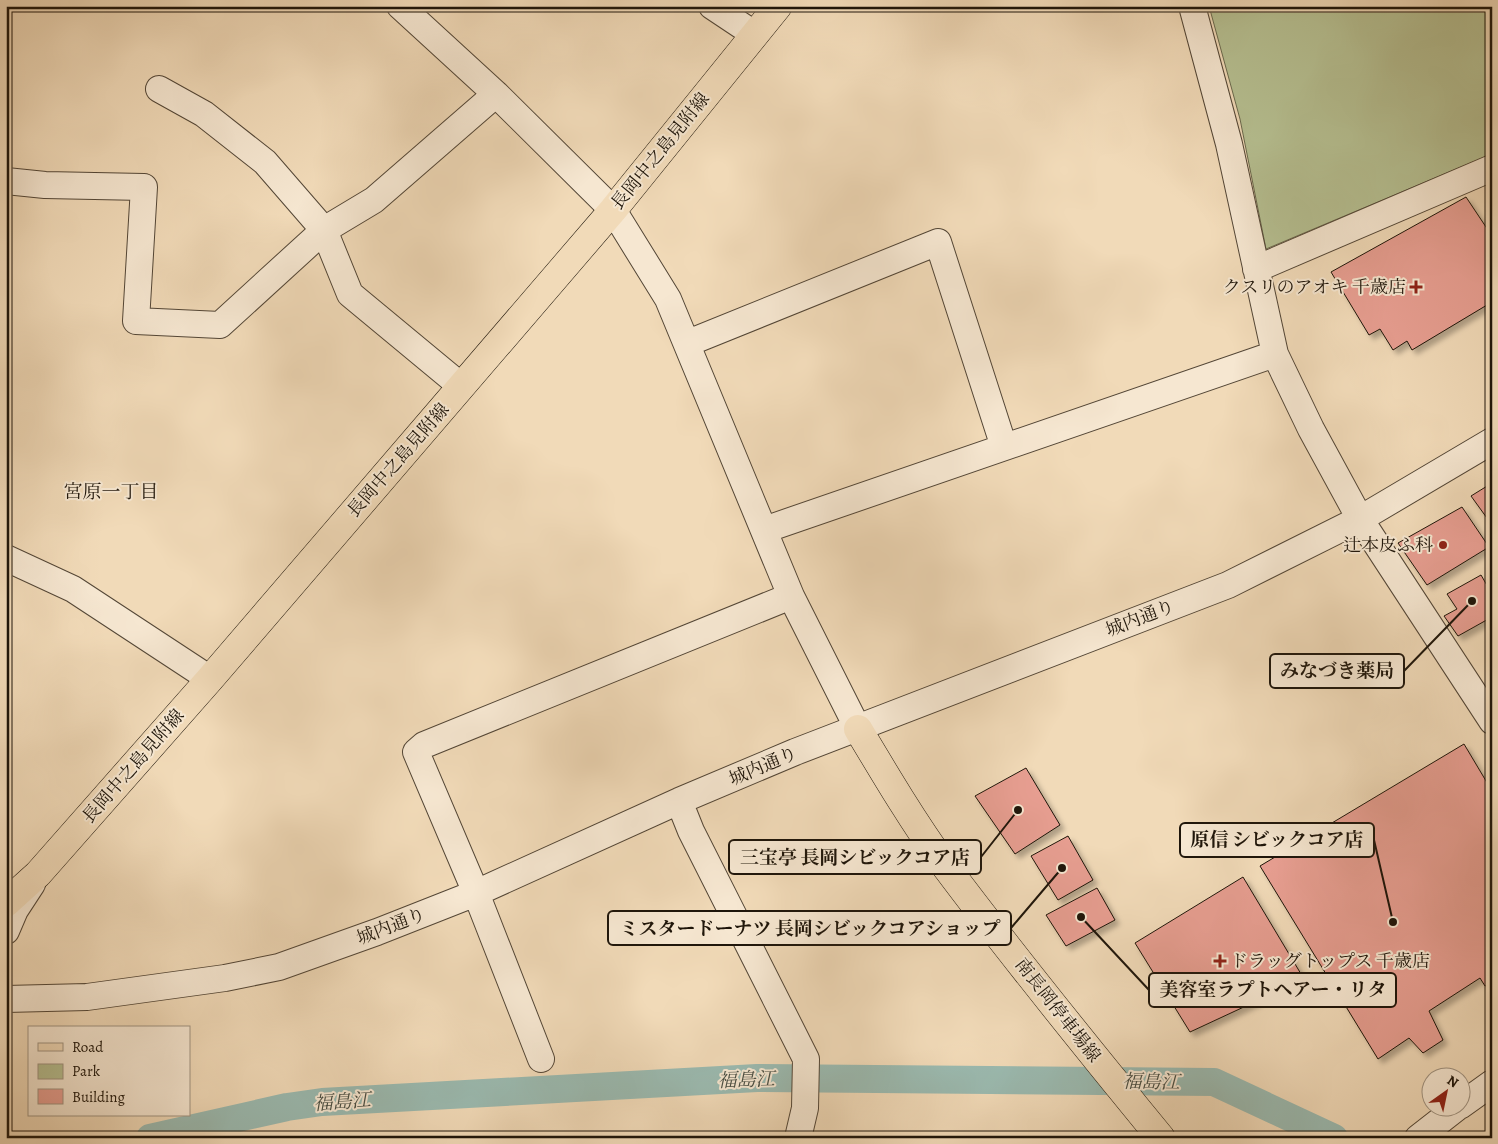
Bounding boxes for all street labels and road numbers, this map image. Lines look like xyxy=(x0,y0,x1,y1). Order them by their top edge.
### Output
street label: 長岡中之島見附線 xyxy=(605,87,715,215)
street label: 長岡中之島見附線 xyxy=(342,398,454,522)
street label: 城内通り xyxy=(1102,594,1178,642)
street label: 長岡中之島見附線 xyxy=(77,704,189,828)
street label: 城内通り xyxy=(725,741,801,791)
street label: 城内通り xyxy=(353,902,429,950)
street label: 南長岡停車場線 xyxy=(1010,953,1106,1067)

